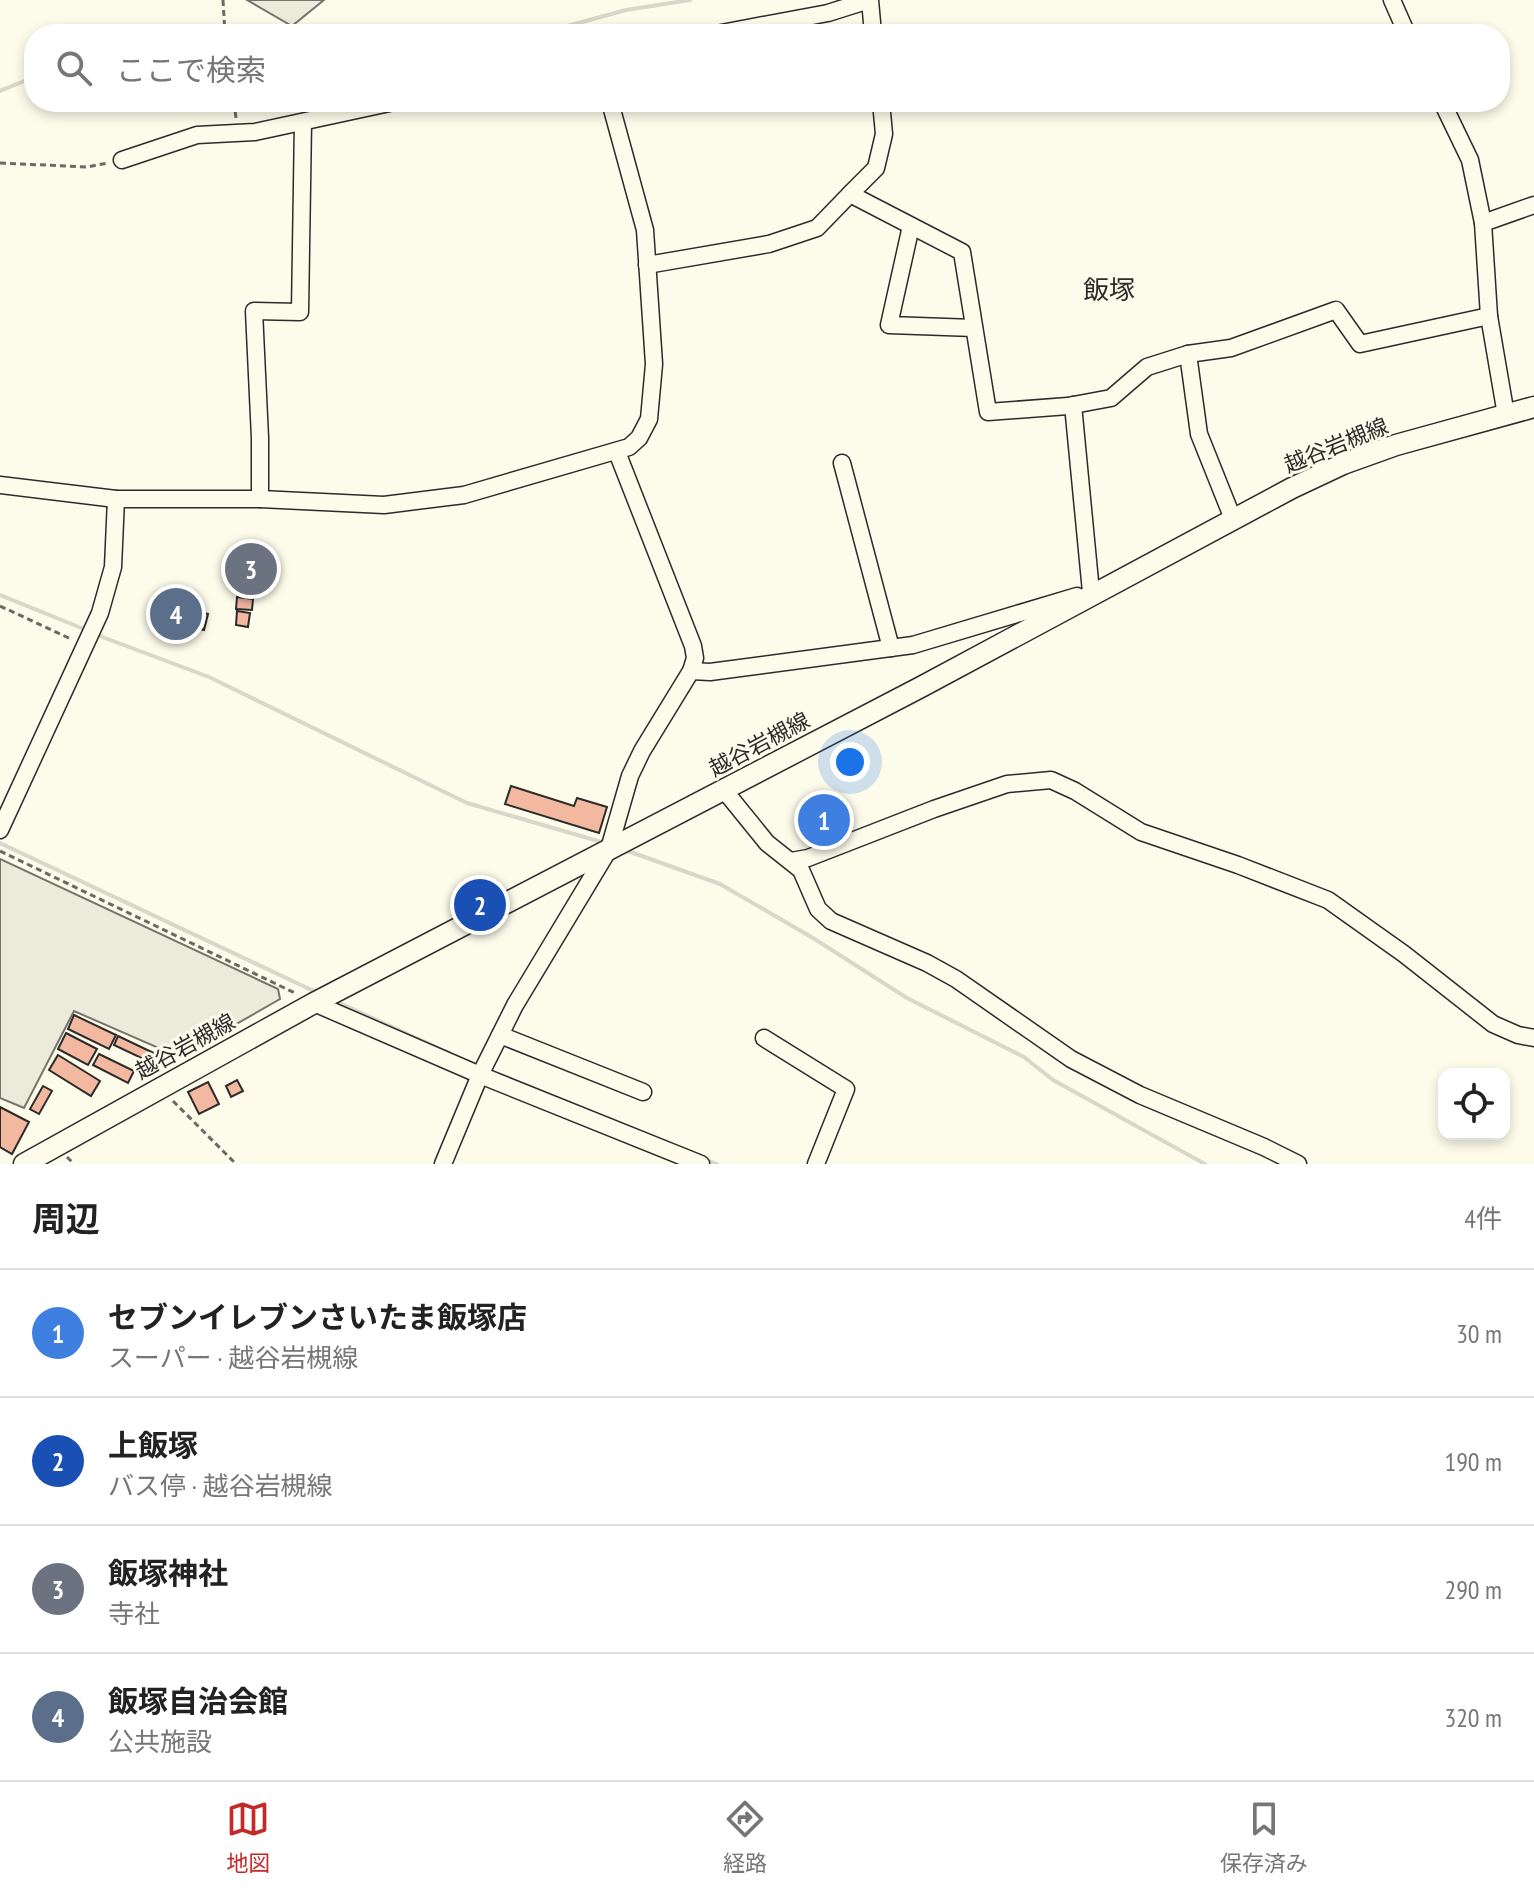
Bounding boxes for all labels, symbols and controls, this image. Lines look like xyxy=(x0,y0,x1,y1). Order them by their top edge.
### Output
search box xyxy=(24,24,1510,112)
icon: search xyxy=(52,46,96,90)
text: ここで検索 xyxy=(116,50,266,89)
district label: 飯塚 xyxy=(1083,273,1135,306)
street label: 越谷岩槻線 xyxy=(1280,411,1392,479)
pin: 3 xyxy=(225,539,277,599)
pin: 4 xyxy=(150,584,202,644)
street label: 越谷岩槻線 xyxy=(704,706,814,782)
your location xyxy=(830,742,870,782)
pin: 1 xyxy=(798,790,850,850)
pin: 2 xyxy=(454,875,506,935)
street label: 越谷岩槻線 xyxy=(130,1007,240,1085)
map controls xyxy=(1438,1068,1510,1140)
button: locate xyxy=(1438,1068,1510,1140)
text: 周辺 xyxy=(32,1196,100,1240)
text: 4件 xyxy=(1464,1202,1502,1235)
text: セブンイレブンさいたま飯塚店 xyxy=(108,1297,527,1336)
text: 1 xyxy=(52,1317,64,1350)
text: 30 m xyxy=(1456,1317,1502,1350)
text: スーパー · 越谷岩槻線 xyxy=(108,1341,358,1374)
text: 上飯塚 xyxy=(108,1425,198,1464)
text: 2 xyxy=(52,1445,64,1478)
text: 190 m xyxy=(1444,1445,1502,1478)
text: バス停 · 越谷岩槻線 xyxy=(108,1469,333,1502)
text: 飯塚神社 xyxy=(108,1553,228,1592)
text: 3 xyxy=(52,1573,64,1606)
text: 290 m xyxy=(1444,1573,1502,1606)
text: 寺社 xyxy=(108,1597,160,1630)
text: 飯塚自治会館 xyxy=(108,1681,288,1720)
text: 4 xyxy=(52,1701,64,1734)
text: 320 m xyxy=(1444,1701,1502,1734)
text: 公共施設 xyxy=(108,1725,212,1758)
tab: 地図 xyxy=(226,1797,270,1877)
tab: 経路 xyxy=(723,1797,767,1877)
tab: 保存済み xyxy=(1220,1797,1308,1877)

